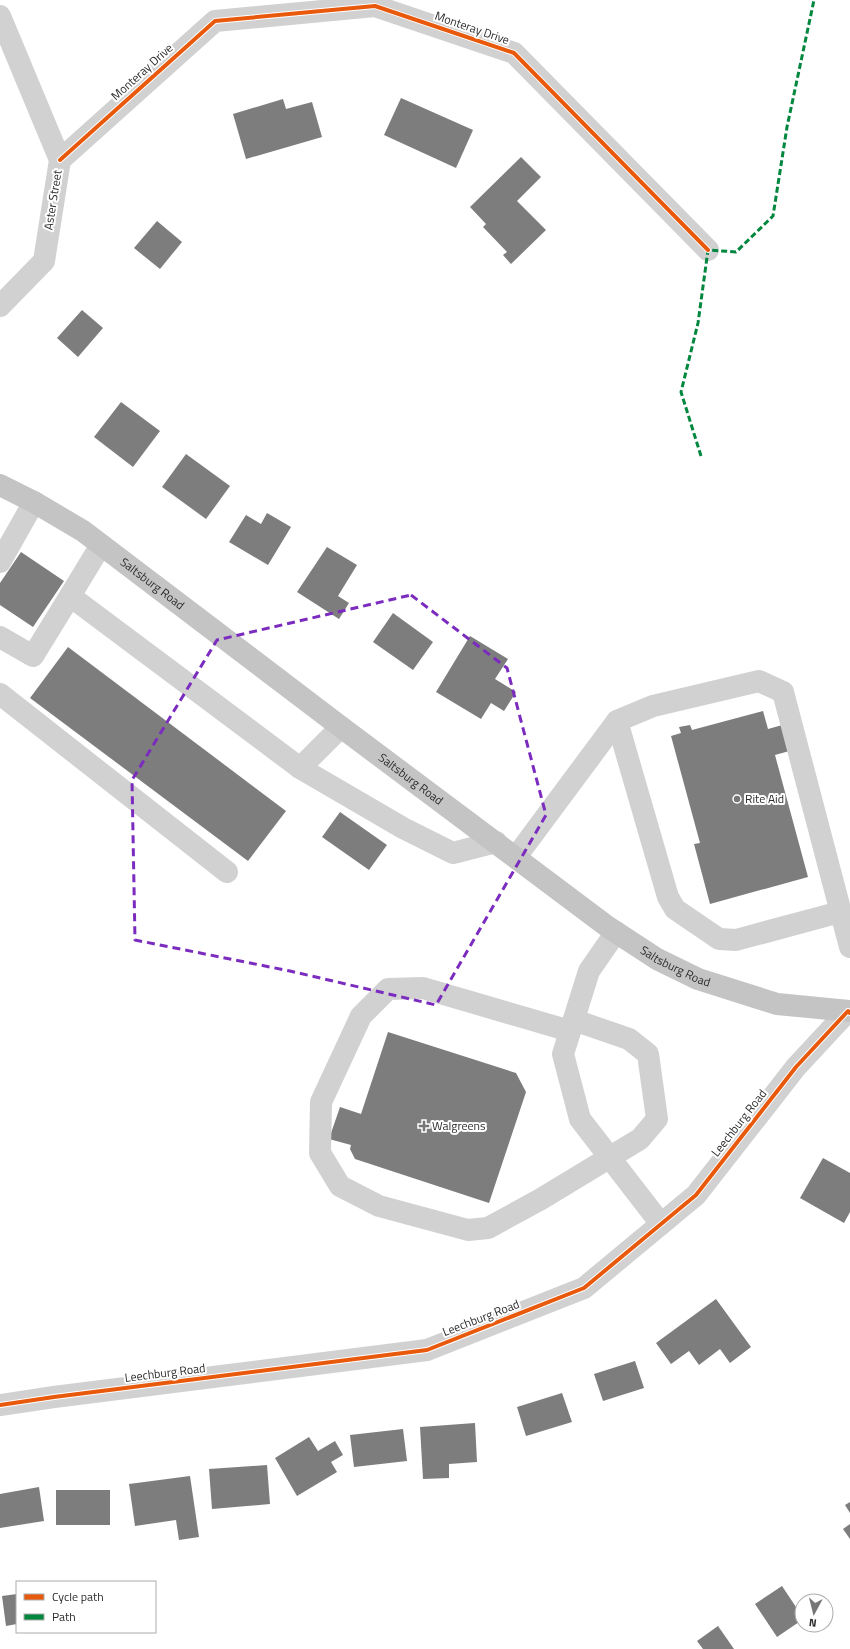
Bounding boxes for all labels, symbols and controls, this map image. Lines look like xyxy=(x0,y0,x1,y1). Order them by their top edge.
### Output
street label: Monteray Drive xyxy=(432,6,512,49)
street label: Monteray Drive xyxy=(106,39,177,105)
street label: Aster Street xyxy=(38,168,67,231)
street label: Saltsburg Road xyxy=(116,552,189,614)
street label: Saltsburg Road xyxy=(375,748,447,809)
place label: Rite Aid xyxy=(745,789,784,808)
marker: Rite Aid xyxy=(732,794,742,804)
street label: Saltsburg Road xyxy=(637,941,713,991)
street label: Leechburg Road xyxy=(706,1085,771,1160)
place label: Walgreens xyxy=(432,1116,486,1135)
marker: Walgreens xyxy=(419,1121,429,1131)
street label: Leechburg Road xyxy=(440,1294,522,1341)
street label: Leechburg Road xyxy=(124,1358,206,1387)
legend xyxy=(16,1581,156,1633)
text: Cycle path xyxy=(52,1587,104,1606)
north arrow xyxy=(794,1593,834,1633)
text: Path xyxy=(52,1607,76,1626)
text: N xyxy=(808,1615,818,1631)

